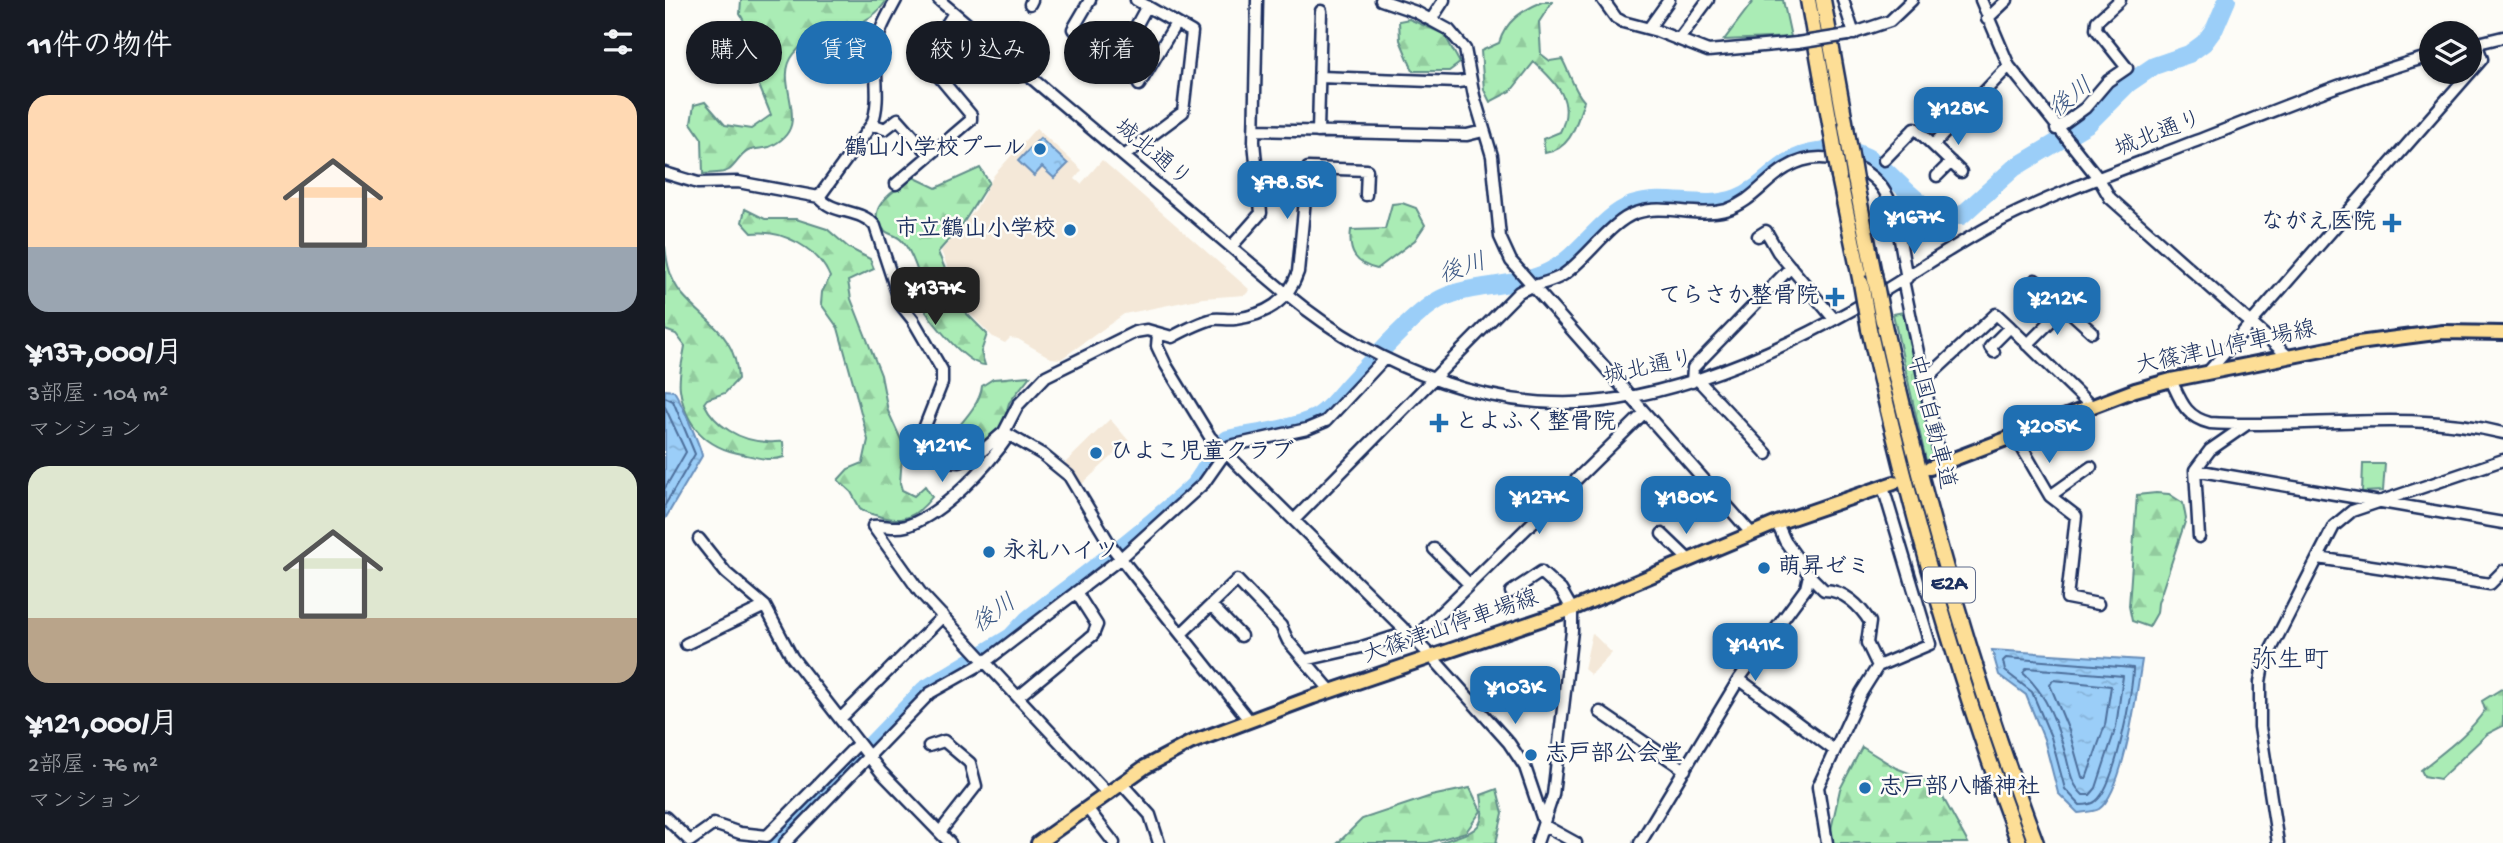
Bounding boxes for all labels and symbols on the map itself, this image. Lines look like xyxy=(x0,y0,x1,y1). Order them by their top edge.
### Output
water label: 後川 xyxy=(2044,72,2100,125)
pin: ¥128K xyxy=(1909,88,2007,147)
street label: 城北通り xyxy=(2111,105,2207,164)
street label: 城北通り xyxy=(1108,113,1197,194)
place label: 鶴山小学校プール xyxy=(844,135,1026,163)
marker: 鶴山小学校プール xyxy=(1032,141,1048,157)
pin: ¥78.5K xyxy=(1230,162,1344,221)
pin: ¥167K xyxy=(1865,196,1963,256)
place label: ながえ医院 xyxy=(2261,209,2376,237)
marker: ながえ医院 xyxy=(2382,213,2402,233)
place label: 市立鶴山小学校 xyxy=(895,216,1056,244)
marker: 市立鶴山小学校 xyxy=(1062,222,1078,238)
water label: 後川 xyxy=(1435,248,1490,291)
pin: ¥137K xyxy=(886,268,984,327)
pin: ¥212K xyxy=(2008,278,2106,337)
place label: てらさか整骨院 xyxy=(1658,283,1819,311)
marker: てらさか整骨院 xyxy=(1825,287,1845,307)
street label: 大篠津山停車場線 xyxy=(2133,316,2319,381)
street label: 城北通り xyxy=(1601,345,1697,392)
street label: 中国自動車道 xyxy=(1900,352,1961,492)
pin: ¥205K xyxy=(2000,406,2098,465)
place label: とよふく整骨院 xyxy=(1455,409,1616,437)
marker: とよふく整骨院 xyxy=(1429,413,1449,433)
pin: ¥121K xyxy=(893,424,991,484)
place label: ひよこ児童クラブ xyxy=(1110,439,1294,467)
marker: ひよこ児童クラブ xyxy=(1088,445,1104,461)
pin: ¥127K xyxy=(1490,476,1588,536)
pin: ¥180K xyxy=(1637,476,1735,536)
place label: 永礼ハイツ xyxy=(1003,538,1118,566)
marker: 永礼ハイツ xyxy=(981,544,997,560)
place label: 萌昇ゼミ xyxy=(1778,554,1870,582)
marker: 萌昇ゼミ xyxy=(1756,560,1772,576)
road number: E2A xyxy=(1923,568,1975,602)
street label: 大篠津山停車場線 xyxy=(1359,584,1542,671)
water label: 後川 xyxy=(966,589,1023,641)
pin: ¥141K xyxy=(1706,624,1804,683)
district label: 弥生町 xyxy=(2251,646,2329,678)
pin: ¥103K xyxy=(1466,666,1564,726)
place label: 志戸部公会堂 xyxy=(1545,740,1683,769)
marker: 志戸部公会堂 xyxy=(1523,747,1539,763)
place label: 志戸部八幡神社 xyxy=(1879,774,2040,802)
marker: 志戸部八幡神社 xyxy=(1857,780,1873,796)

